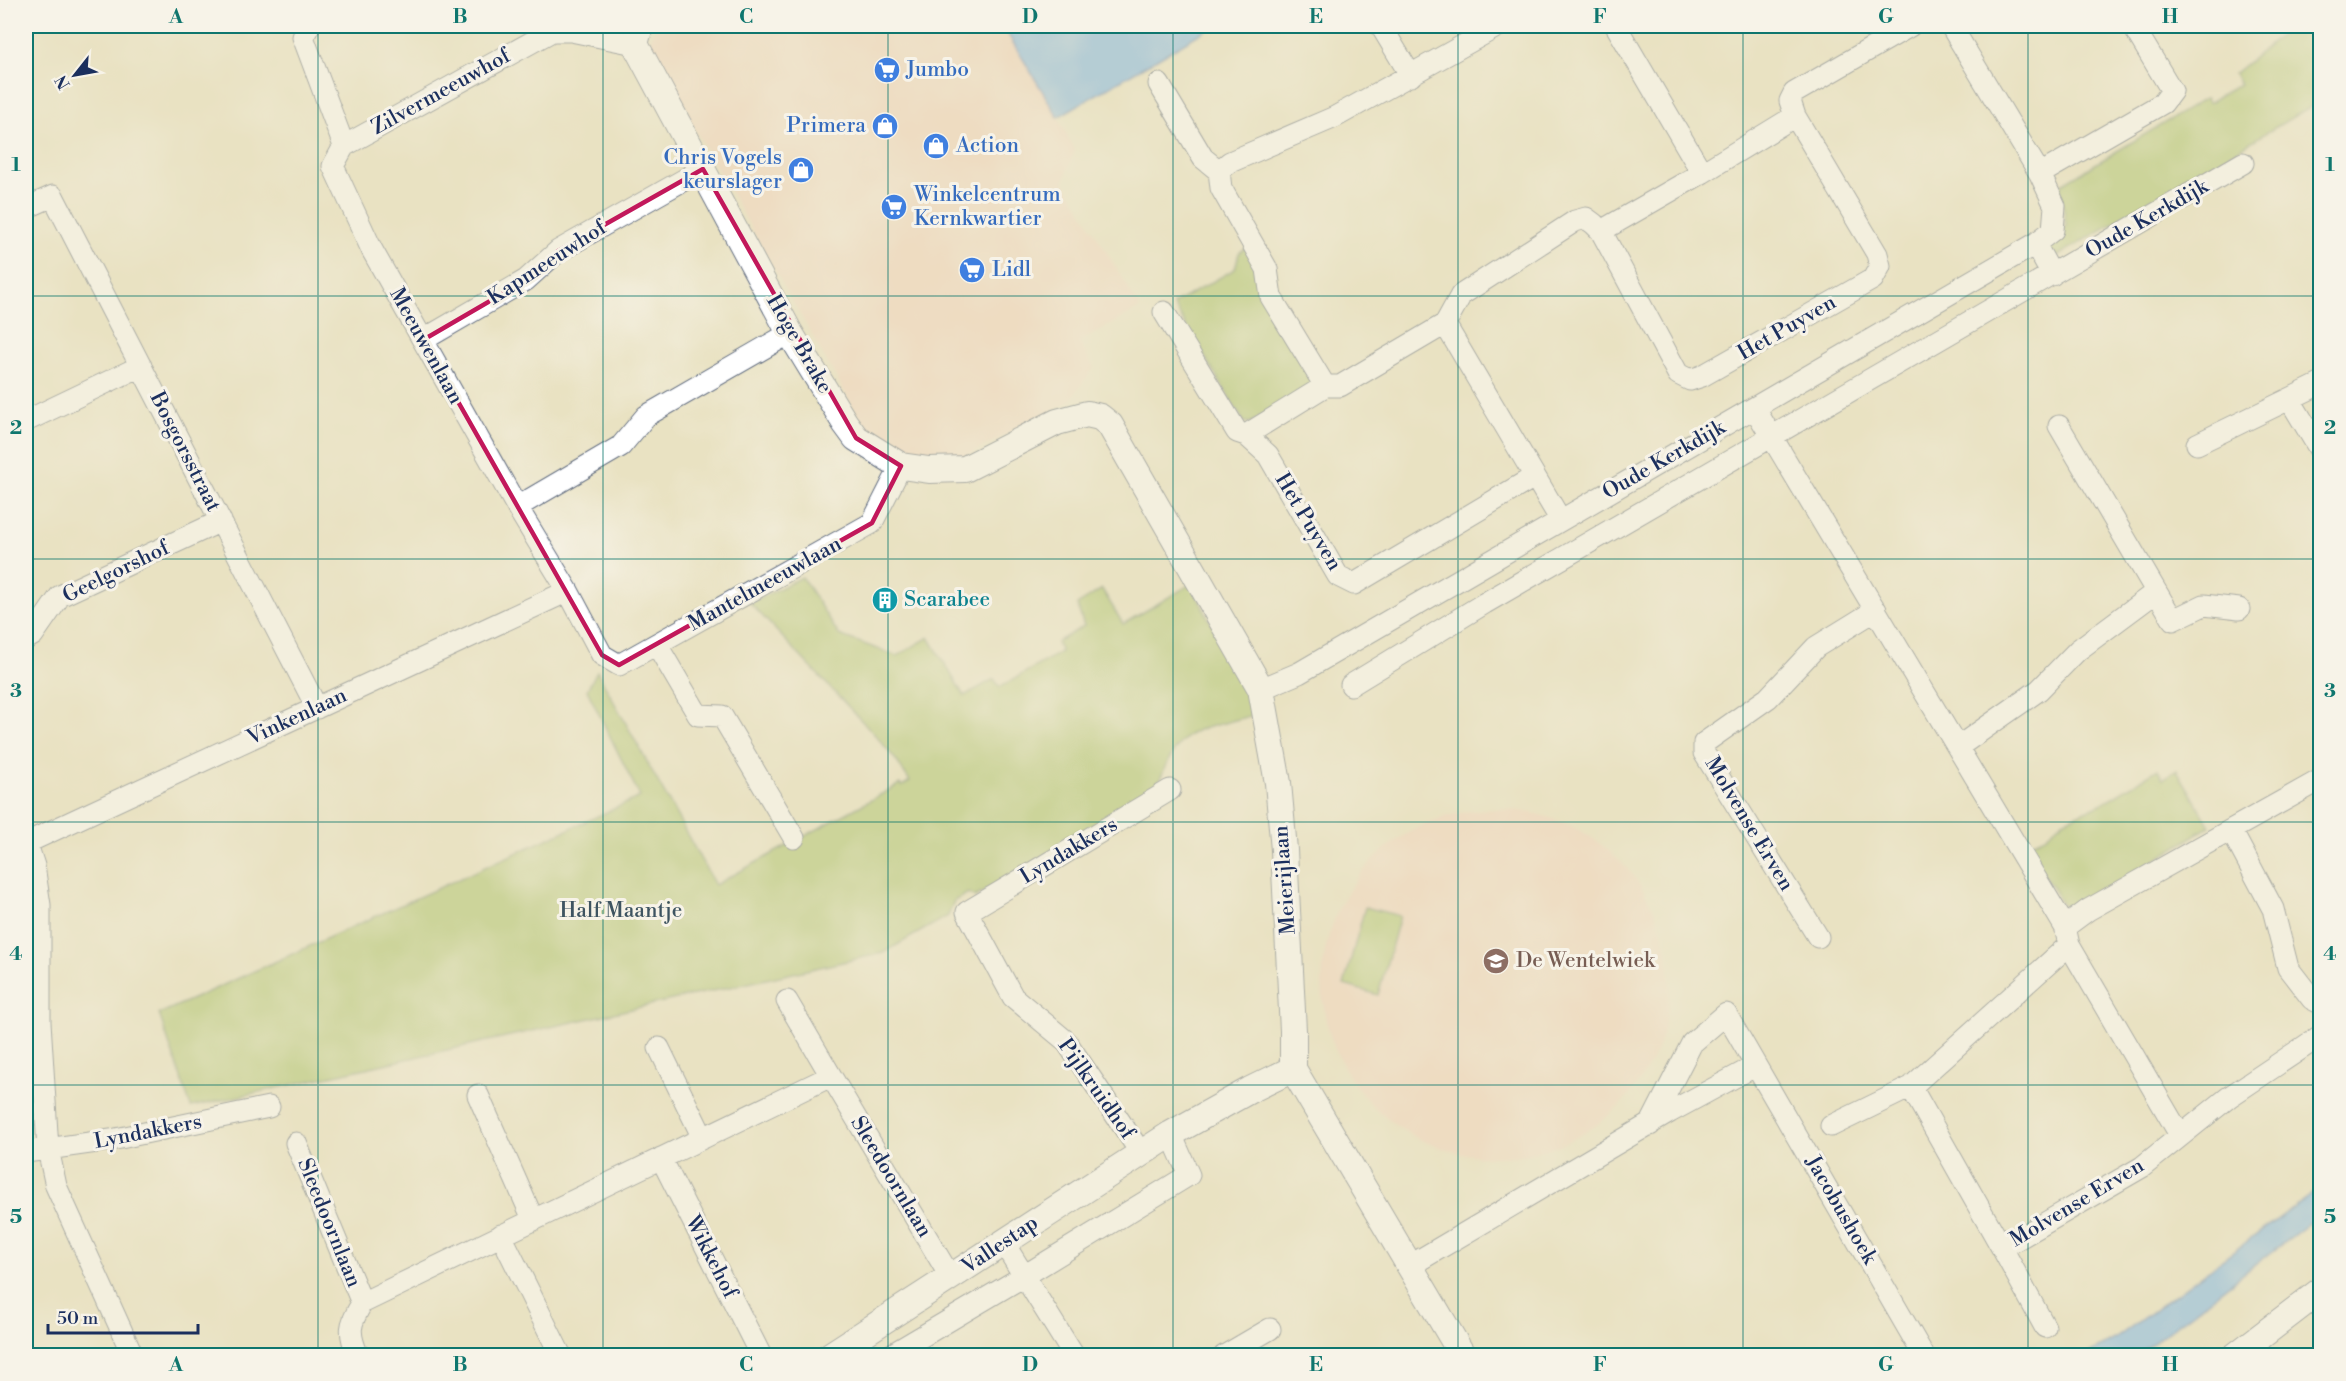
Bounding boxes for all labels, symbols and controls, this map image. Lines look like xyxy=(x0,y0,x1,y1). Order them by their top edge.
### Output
text: A xyxy=(168,5,184,30)
text: B xyxy=(452,5,468,30)
text: C xyxy=(739,5,753,30)
text: D xyxy=(1022,5,1038,30)
text: E xyxy=(1309,5,1323,30)
text: F xyxy=(1593,5,1607,30)
text: G xyxy=(1878,5,1894,30)
text: H xyxy=(2162,5,2179,30)
street label: Zilvermeeuwhof xyxy=(367,42,516,141)
north arrow xyxy=(45,45,105,105)
supermarket icon: Jumbo xyxy=(872,55,902,85)
place label: Jumbo xyxy=(905,57,969,83)
text: N xyxy=(51,71,75,93)
shop icon: Primera xyxy=(870,111,900,141)
place label: Primera xyxy=(787,113,866,139)
shop icon: Action xyxy=(921,131,951,161)
place label: Action xyxy=(955,133,1020,159)
place label: Chris Vogels keurslager xyxy=(664,145,782,195)
text: 1 xyxy=(11,153,21,178)
text: 1 xyxy=(2325,153,2335,178)
shop icon: Chris Vogels keurslager xyxy=(786,155,816,185)
street label: Oude Kerkdijk xyxy=(2081,173,2214,265)
place label: Winkelcentrum Kernkwartier xyxy=(913,182,1061,232)
supermarket icon: Winkelcentrum Kernkwartier xyxy=(879,192,909,222)
street label: Kapmeeuwhof xyxy=(483,214,612,311)
supermarket icon: Lidl xyxy=(957,255,987,285)
place label: Lidl xyxy=(992,257,1031,283)
street label: Meeuwenlaan xyxy=(383,283,469,409)
street label: Het Puyven xyxy=(1733,289,1841,367)
street label: Hoge Brake xyxy=(760,290,838,398)
street label: Bosgorsstraat xyxy=(143,387,227,517)
street label: Oude Kerkdijk xyxy=(1598,414,1731,506)
text: 2 xyxy=(10,416,22,441)
text: 2 xyxy=(2324,416,2336,441)
street label: Het Puyven xyxy=(1269,469,1347,576)
street label: Mantelmeeuwlaan xyxy=(684,531,847,637)
street label: Geelgorshof xyxy=(58,534,175,609)
building icon: Scarabee xyxy=(870,585,900,615)
place label: Scarabee xyxy=(904,587,990,613)
text: 3 xyxy=(10,679,22,704)
text: 3 xyxy=(2324,679,2336,704)
street label: Vinkenlaan xyxy=(242,682,351,752)
street label: Molvense Erven xyxy=(1699,752,1799,896)
street label: Lyndakkers xyxy=(1015,812,1123,890)
street label: Meierijlaan xyxy=(1268,824,1302,936)
park label: Half Maantje xyxy=(560,898,682,924)
text: 4 xyxy=(9,942,23,967)
text: 4 xyxy=(2323,942,2337,967)
school or university icon: De Wentelwiek xyxy=(1481,946,1511,976)
place label: De Wentelwiek xyxy=(1516,948,1656,974)
street label: Pijlkruidhof xyxy=(1052,1034,1141,1146)
street label: Lyndakkers xyxy=(92,1109,204,1155)
street label: Sleedoornlaan xyxy=(845,1112,938,1243)
street label: Jacobushoek xyxy=(1799,1150,1883,1270)
street label: Molvense Erven xyxy=(2005,1153,2149,1253)
street label: Sleedoornlaan xyxy=(291,1155,367,1292)
text: 5 xyxy=(10,1205,22,1230)
text: 5 xyxy=(2324,1205,2336,1230)
street label: Wikkehof xyxy=(679,1210,743,1304)
street label: Vallestap xyxy=(956,1210,1043,1281)
scale bar xyxy=(48,1297,198,1335)
text: 50 m xyxy=(57,1307,99,1330)
text: A xyxy=(168,1353,184,1378)
text: B xyxy=(452,1353,468,1378)
text: C xyxy=(739,1353,753,1378)
text: D xyxy=(1022,1353,1038,1378)
text: E xyxy=(1309,1353,1323,1378)
text: F xyxy=(1593,1353,1607,1378)
text: G xyxy=(1878,1353,1894,1378)
text: H xyxy=(2162,1353,2179,1378)

